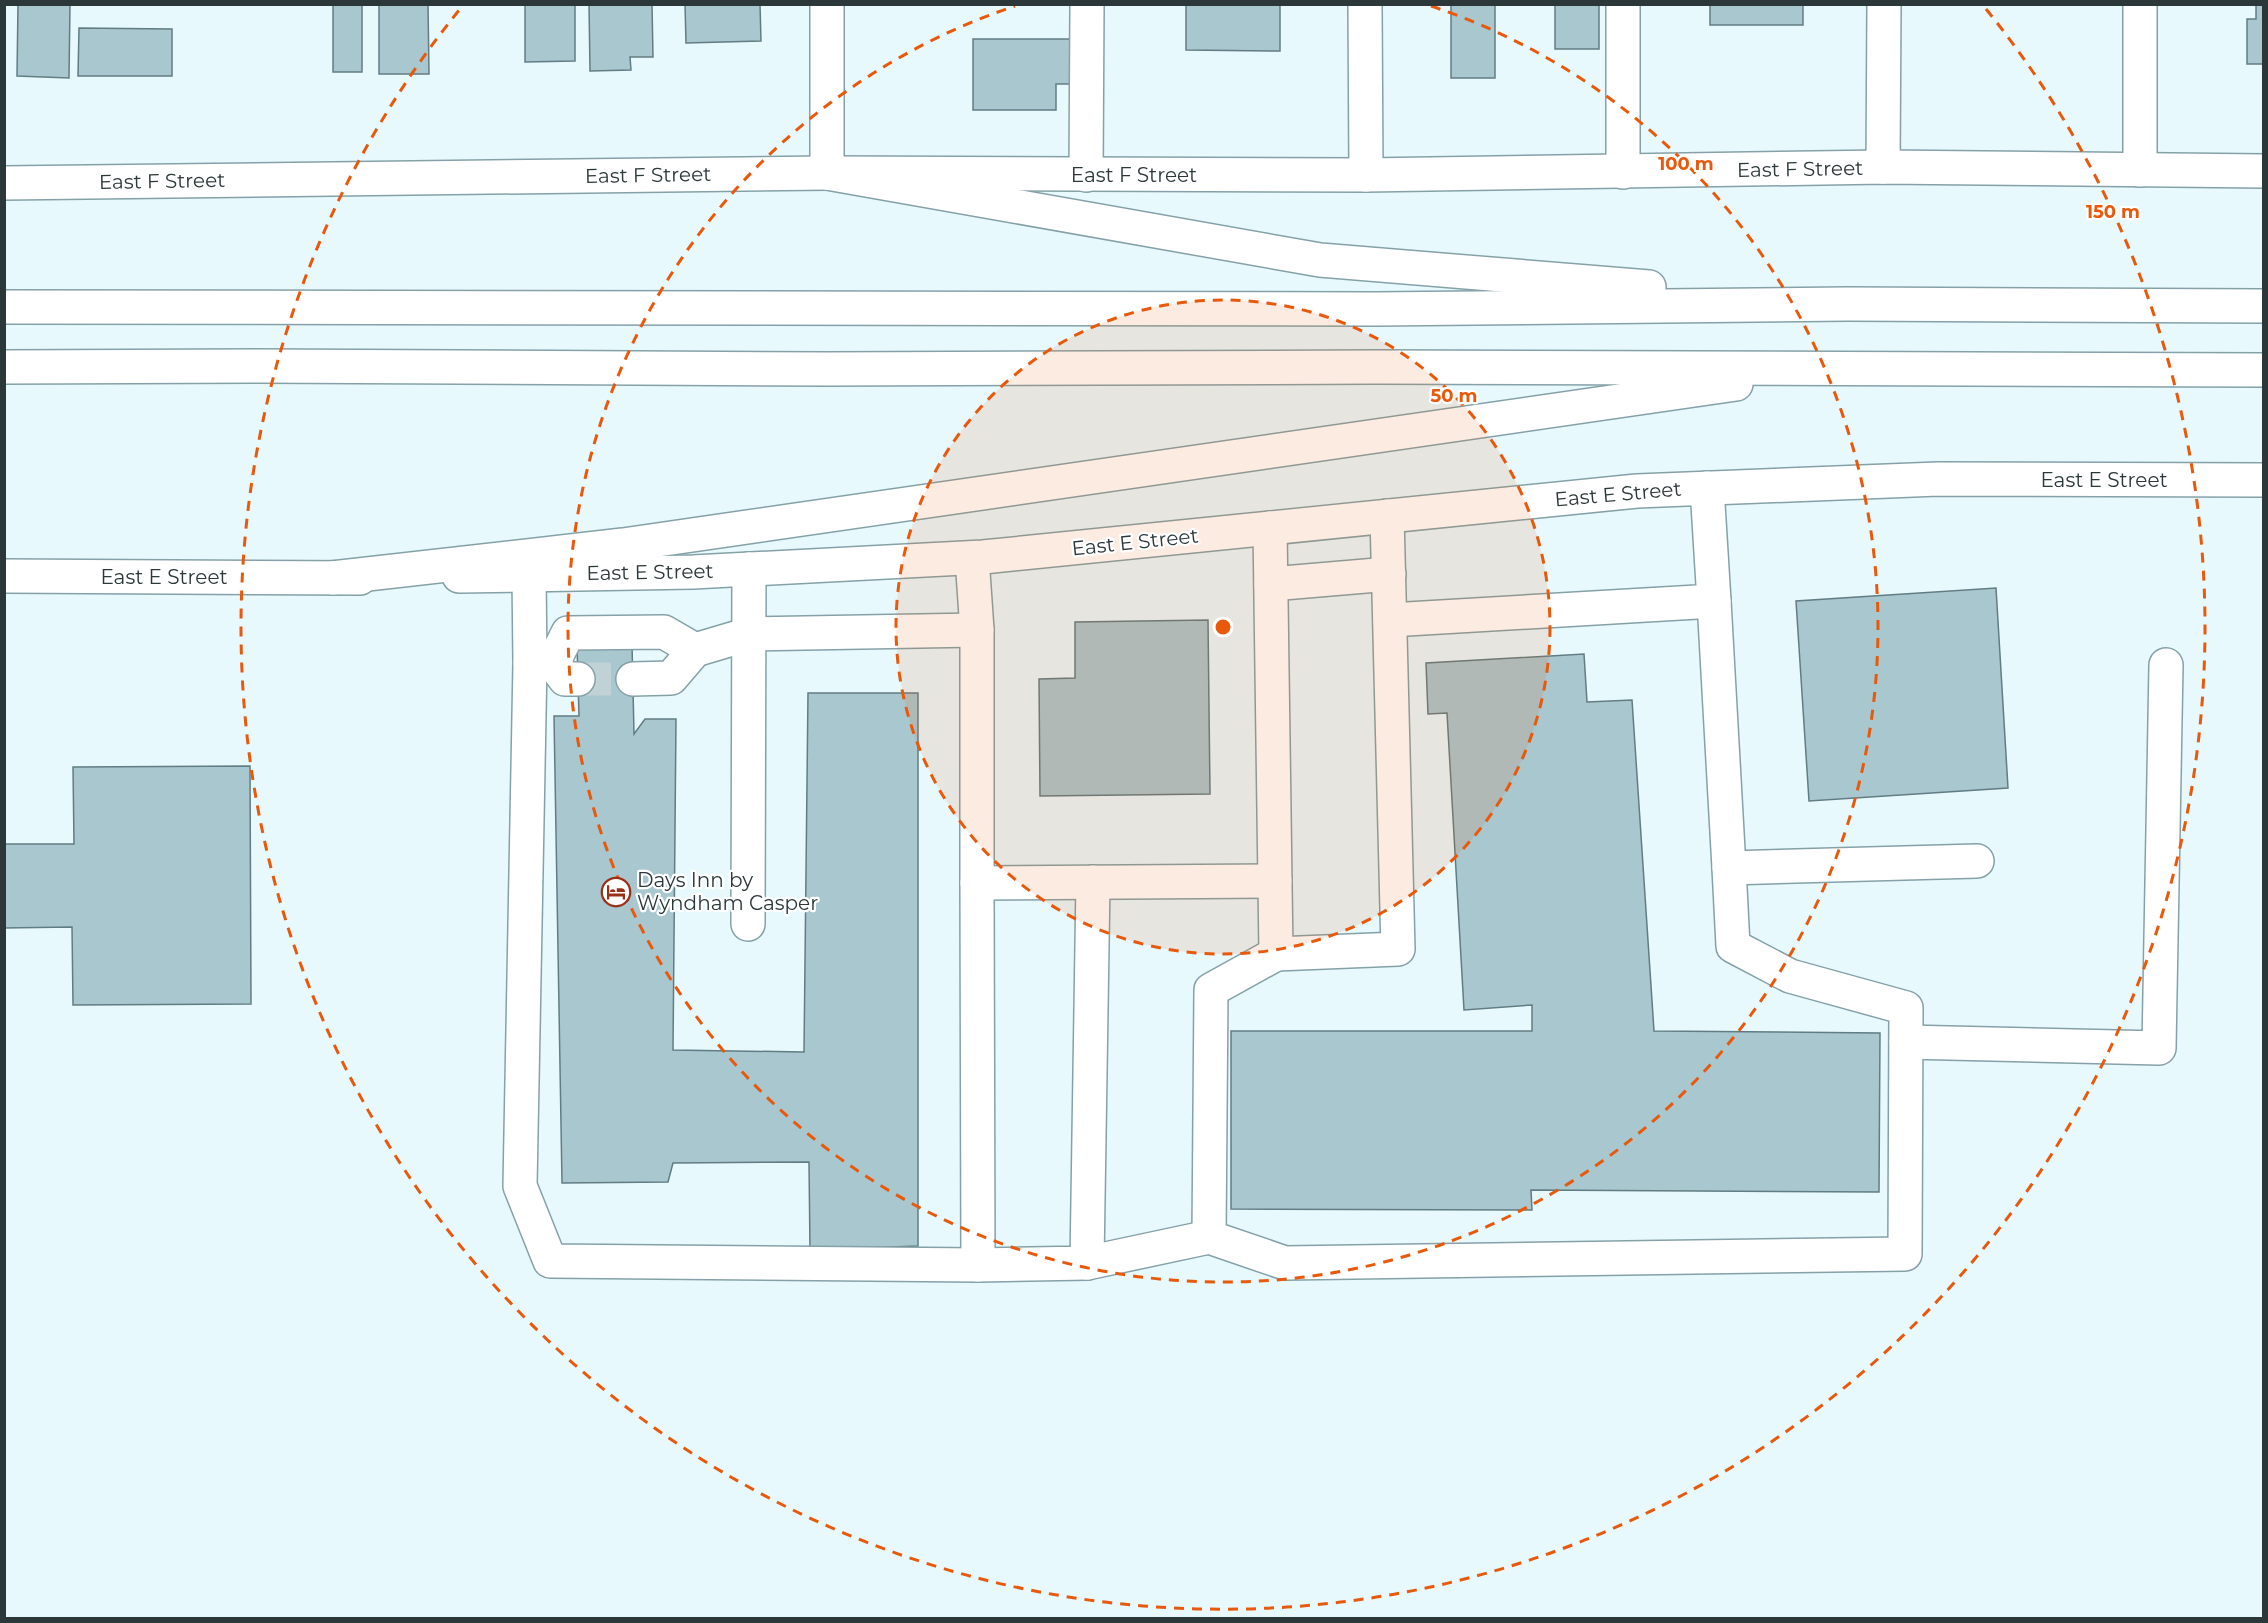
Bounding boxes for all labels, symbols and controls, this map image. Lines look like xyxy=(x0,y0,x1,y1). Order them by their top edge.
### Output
text: 100 m xyxy=(1658,153,1714,175)
street label: East F Street xyxy=(1737,156,1863,182)
street label: East F Street xyxy=(585,162,711,188)
street label: East F Street xyxy=(1071,163,1197,187)
street label: East F Street xyxy=(99,168,225,194)
text: 150 m xyxy=(2086,201,2140,223)
text: 50 m xyxy=(1431,385,1477,407)
street label: East E Street xyxy=(2040,468,2168,492)
street label: East E Street xyxy=(1554,477,1682,511)
street label: East E Street xyxy=(1070,523,1200,561)
street label: East E Street xyxy=(586,559,714,585)
street label: East E Street xyxy=(100,565,228,589)
centre of rings xyxy=(1213,617,1233,637)
place label: Days Inn by Wyndham Casper xyxy=(637,868,818,915)
hotel icon: Days Inn by Wyndham Casper xyxy=(600,876,632,908)

